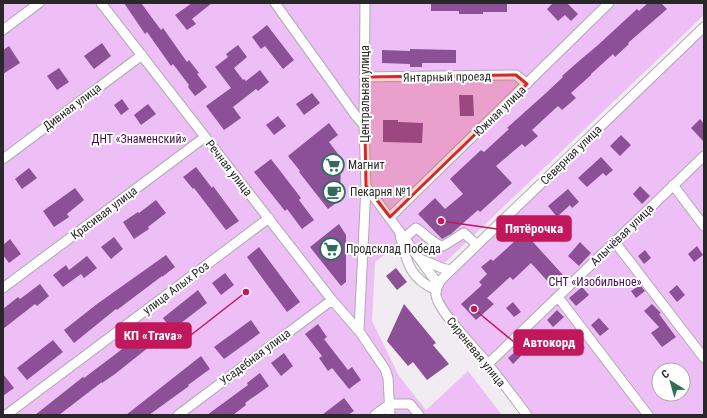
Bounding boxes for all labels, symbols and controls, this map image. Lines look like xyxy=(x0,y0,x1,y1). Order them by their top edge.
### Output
street label: Центральная улица xyxy=(358,45,372,143)
street label: Янтарный проезд xyxy=(403,69,492,85)
street label: Дивная улица xyxy=(40,80,104,134)
street label: Южная улица xyxy=(471,83,529,139)
street label: Северная улица xyxy=(538,122,605,188)
park label: ДНТ «Знаменский» xyxy=(91,132,187,146)
street label: Речная улица xyxy=(203,137,255,199)
supermarket icon: Магнит xyxy=(320,152,346,178)
place label: Магнит xyxy=(348,158,385,172)
cafe icon: Пекарня №1 xyxy=(321,179,347,205)
street label: Красивая улица xyxy=(68,183,140,242)
place label: Пекарня №1 xyxy=(350,185,412,199)
street label: Алычёвая улица xyxy=(588,201,657,269)
callout: Пятёрочка xyxy=(497,216,571,241)
text: Пятёрочка xyxy=(505,221,563,236)
supermarket icon: Продсклад Победа xyxy=(318,236,344,262)
place label: Продсклад Победа xyxy=(346,242,441,256)
street label: улица Алых Роз xyxy=(140,259,212,317)
park label: СНТ «Изобильное» xyxy=(548,275,642,289)
street label: Сиреневая улица xyxy=(444,314,509,390)
callout: КП «Trava» xyxy=(116,323,191,348)
street label: Усадебная улица xyxy=(217,326,293,388)
text: КП «Trava» xyxy=(124,328,182,343)
callout: Автокорд xyxy=(514,330,583,355)
text: Автокорд xyxy=(523,335,576,350)
north arrow xyxy=(651,362,691,402)
text: С xyxy=(659,367,672,381)

